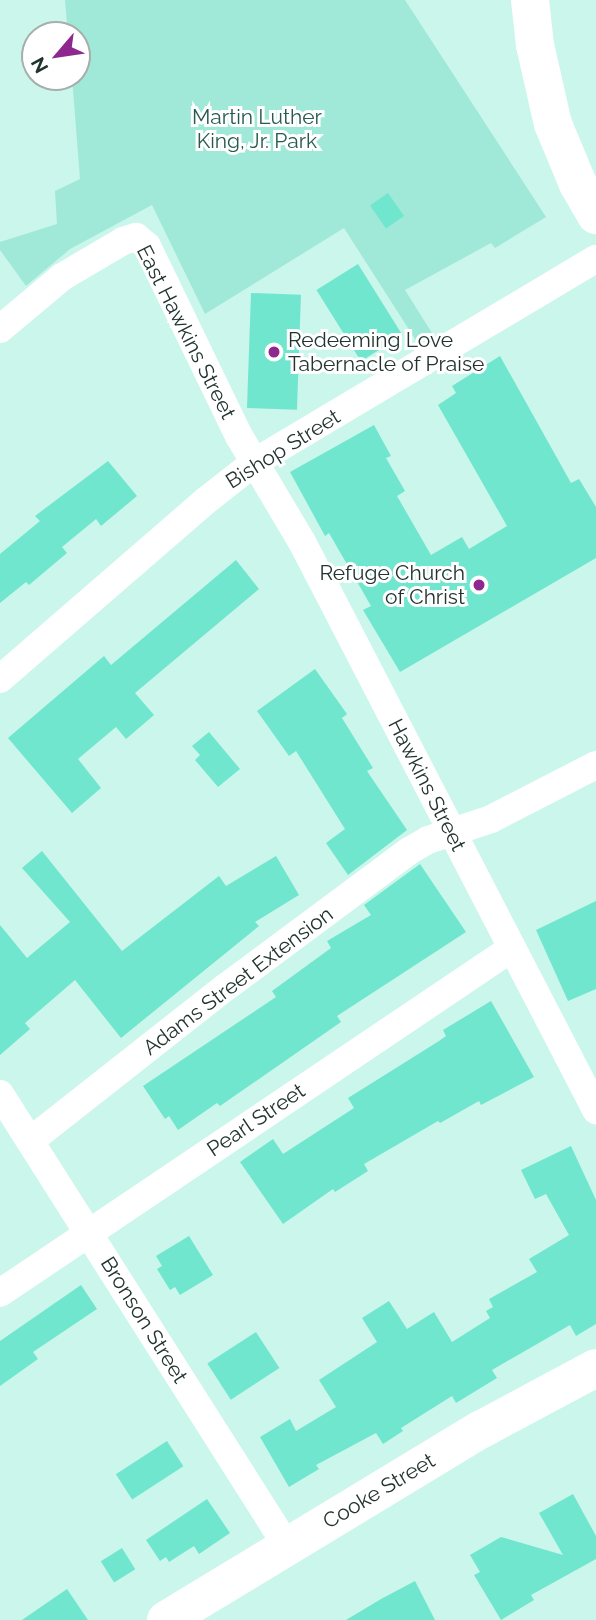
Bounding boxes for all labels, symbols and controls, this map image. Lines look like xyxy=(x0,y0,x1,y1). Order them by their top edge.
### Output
north arrow xyxy=(21,21,91,91)
text: N xyxy=(26,54,53,77)
park label: Martin Luther King, Jr. Park xyxy=(192,104,322,154)
street label: East Hawkins Street xyxy=(131,241,241,423)
place label: Redeeming Love Tabernacle of Praise xyxy=(288,327,485,377)
marker: Redeeming Love Tabernacle of Praise xyxy=(266,344,282,360)
street label: Bishop Street xyxy=(221,404,345,494)
place label: Refuge Church of Christ xyxy=(319,560,465,610)
marker: Refuge Church of Christ xyxy=(471,577,487,593)
street label: Hawkins Street xyxy=(383,715,471,855)
street label: Adams Street Extension xyxy=(138,901,338,1061)
street label: Pearl Street xyxy=(202,1078,310,1162)
street label: Bronson Street xyxy=(95,1252,193,1388)
street label: Cooke Street xyxy=(319,1448,439,1534)

